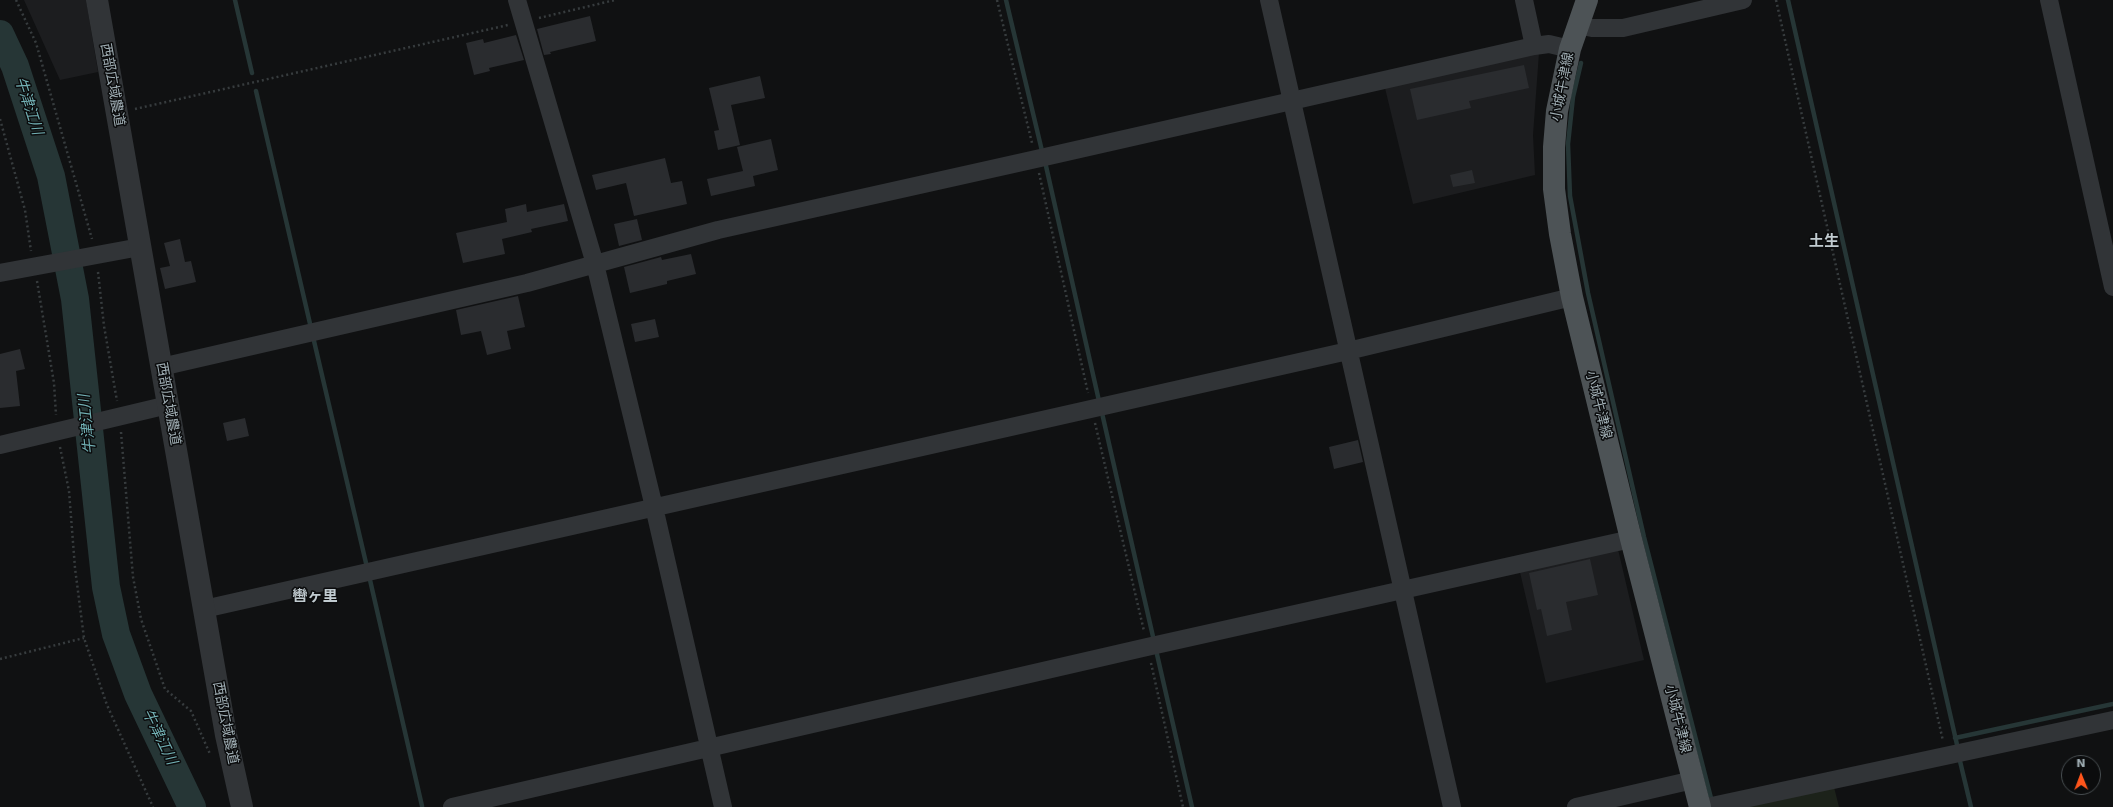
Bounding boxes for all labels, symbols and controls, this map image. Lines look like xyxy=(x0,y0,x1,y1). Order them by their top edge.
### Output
street label: 西部広域農道 xyxy=(96,42,128,128)
street label: 小城牛津線 xyxy=(1548,51,1578,123)
water label: 牛津江川 xyxy=(10,75,46,137)
district label: 土生 xyxy=(1809,233,1839,251)
street label: 西部広域農道 xyxy=(152,361,184,447)
street label: 小城牛津線 xyxy=(1581,369,1615,441)
water label: 牛津江川 xyxy=(76,393,100,455)
district label: 轡ヶ里 xyxy=(293,588,337,606)
street label: 西部広域農道 xyxy=(209,680,241,766)
street label: 小城牛津線 xyxy=(1660,683,1694,755)
water label: 牛津江川 xyxy=(138,706,180,768)
north arrow xyxy=(2061,755,2101,795)
text: N xyxy=(2076,757,2086,770)

